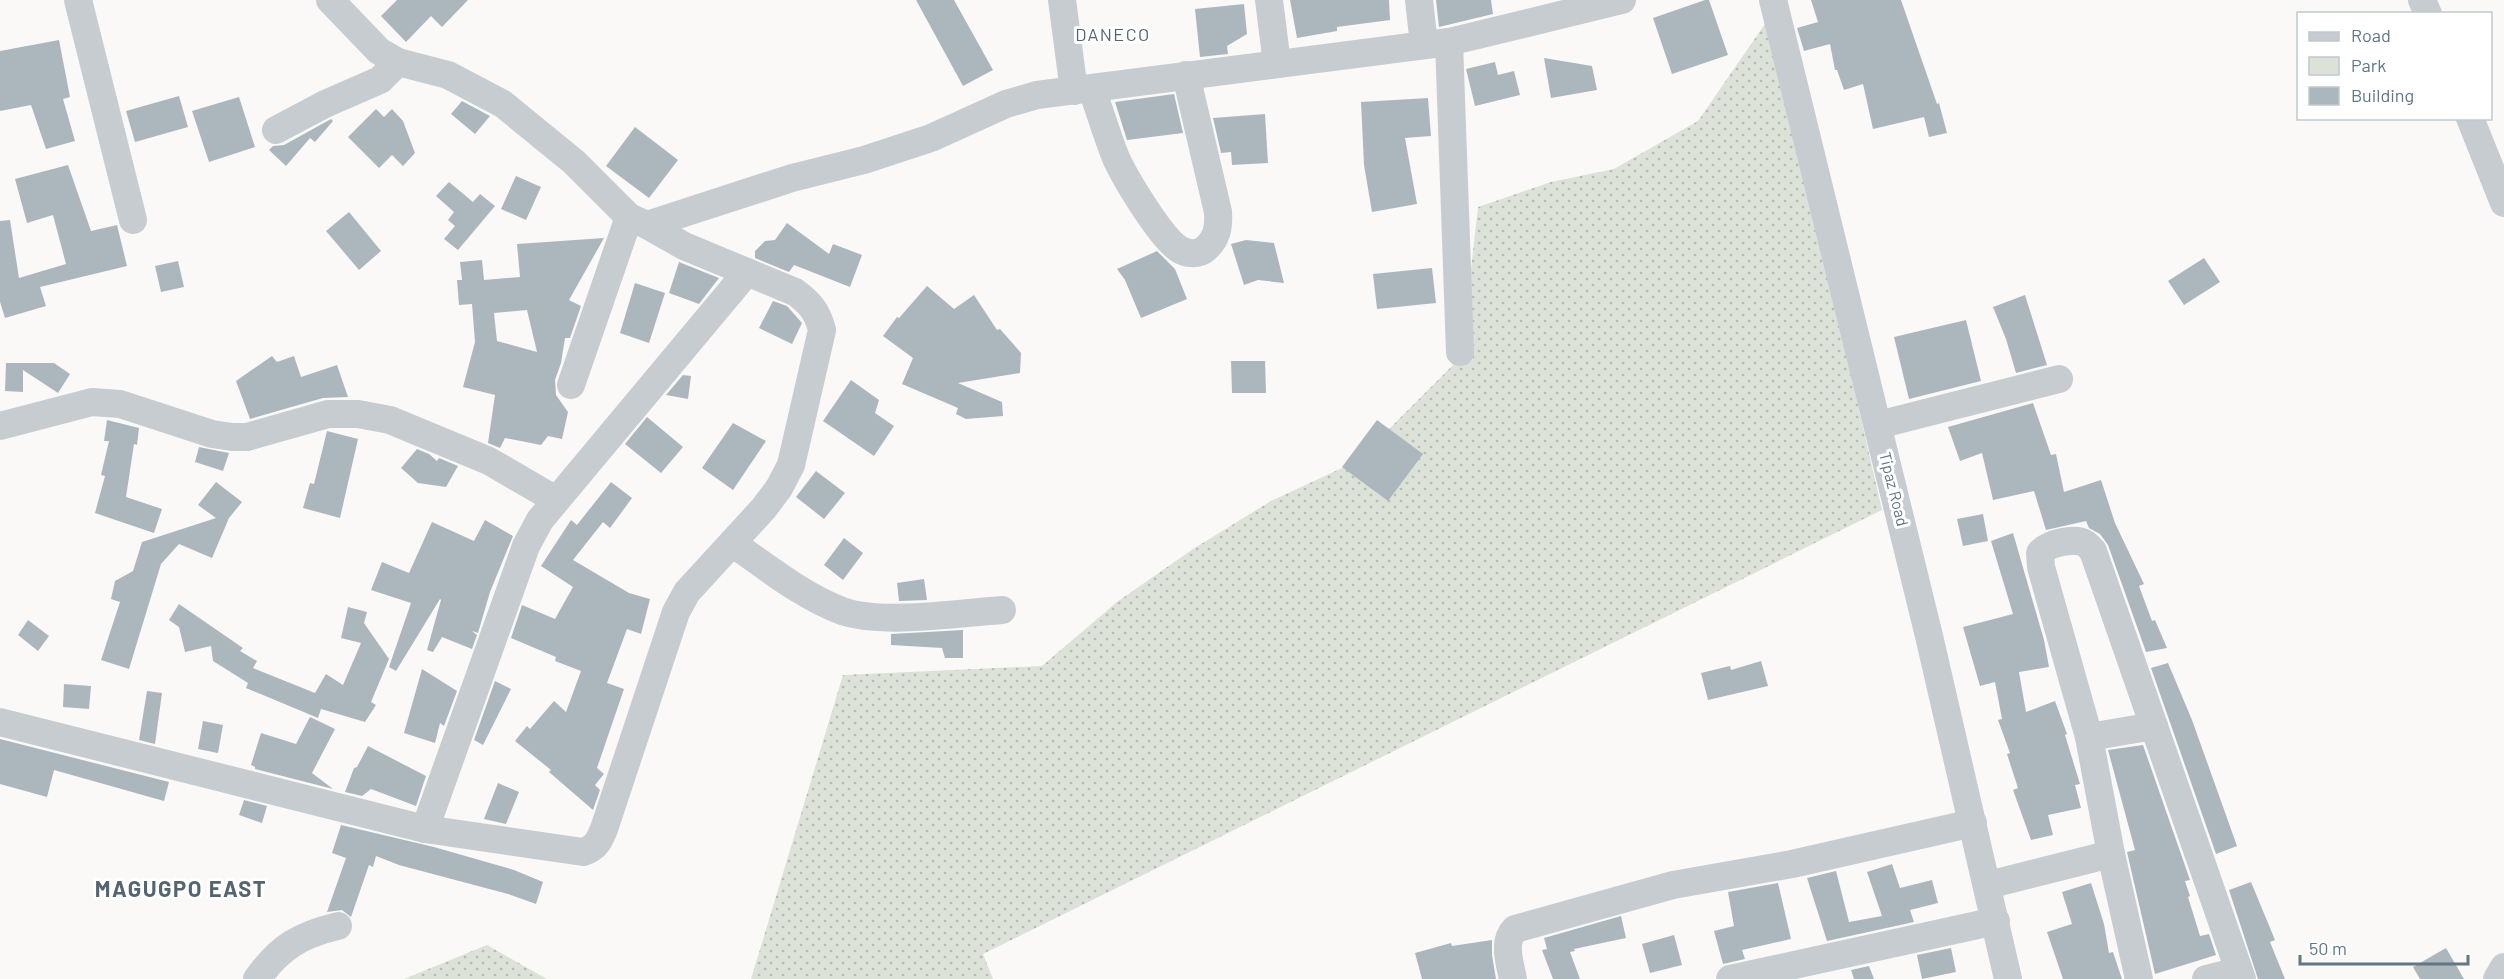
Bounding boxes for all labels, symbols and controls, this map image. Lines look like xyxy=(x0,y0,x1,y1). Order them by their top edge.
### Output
legend xyxy=(2297,12,2492,120)
district label: DANECO xyxy=(1075,23,1151,45)
text: Road xyxy=(2351,24,2391,46)
text: Park xyxy=(2351,54,2386,76)
text: Building xyxy=(2351,84,2414,106)
street label: Tipaz Road xyxy=(1876,450,1913,528)
district label: MAGUGPO EAST xyxy=(95,875,267,901)
scale bar xyxy=(2300,928,2468,966)
text: 50 m xyxy=(2309,937,2347,959)

